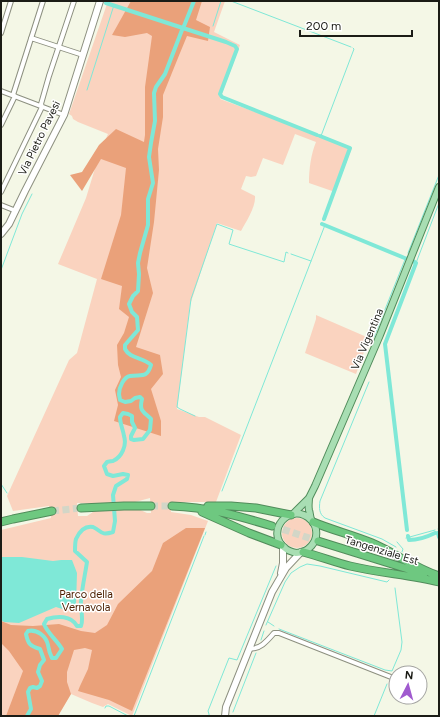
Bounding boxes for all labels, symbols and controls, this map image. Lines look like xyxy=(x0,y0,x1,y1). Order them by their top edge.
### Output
scale bar xyxy=(300,12,412,38)
text: 200 m xyxy=(306,19,341,33)
street label: Via Pietro Pavesi xyxy=(16,99,63,178)
street label: Via Vigentina xyxy=(349,306,386,372)
street label: Tangenziale Est xyxy=(343,533,420,568)
park label: Parco della Vernavola xyxy=(59,588,113,614)
north arrow xyxy=(388,665,428,705)
text: N xyxy=(404,669,414,682)

